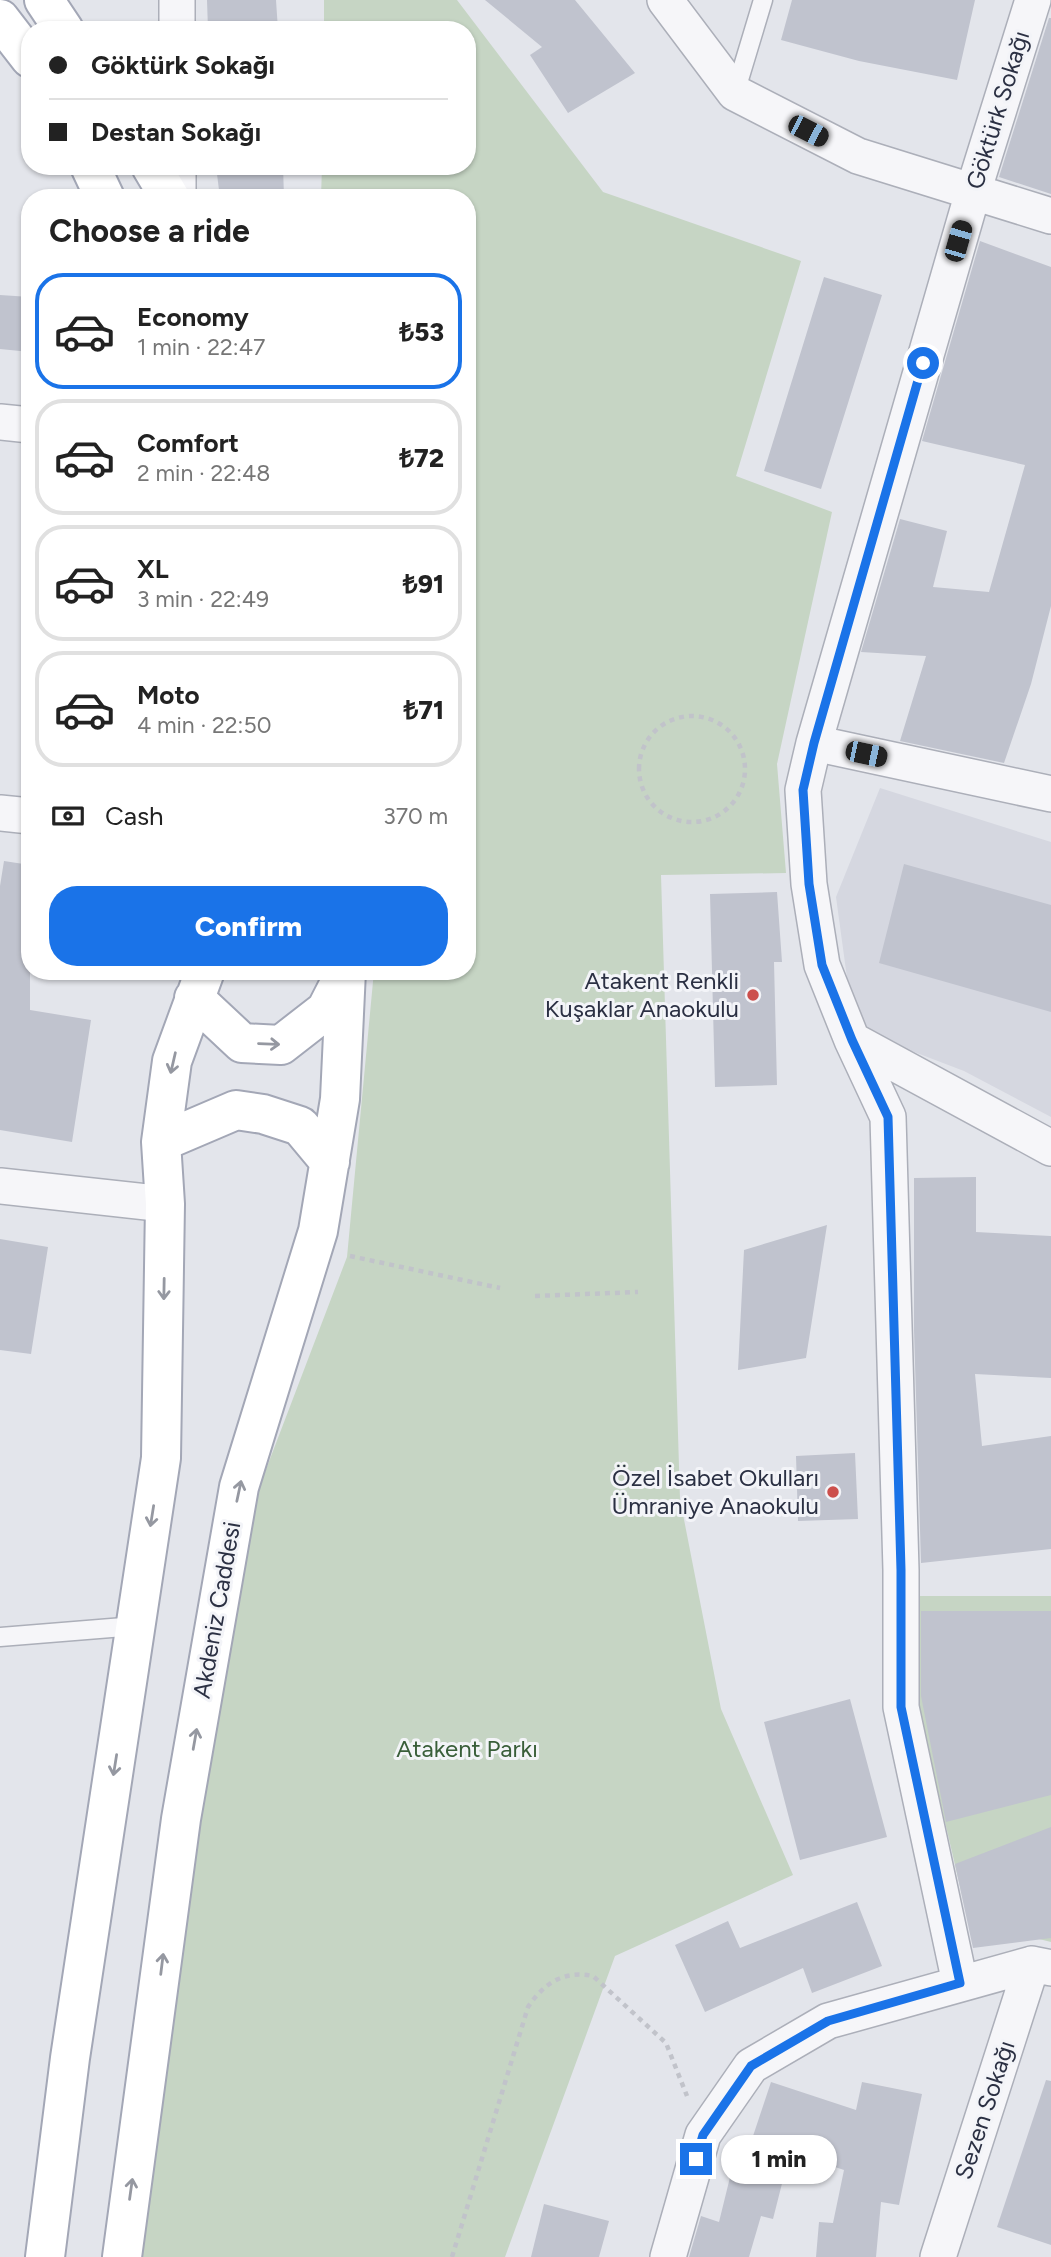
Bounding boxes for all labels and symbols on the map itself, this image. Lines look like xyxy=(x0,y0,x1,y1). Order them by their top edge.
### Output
street label: Göktürk Sokağı xyxy=(960,27,1035,192)
car xyxy=(785,112,832,150)
car xyxy=(943,218,974,264)
route start xyxy=(907,347,939,379)
car xyxy=(844,739,889,769)
place label: Atakent Renkli Kuşaklar Anaokulu xyxy=(545,966,739,1023)
marker: Atakent Renkli Kuşaklar Anaokulu xyxy=(745,987,761,1003)
one-way arrow xyxy=(258,1037,281,1051)
one-way arrow xyxy=(166,1051,179,1074)
one-way arrow xyxy=(157,1278,171,1301)
place label: Özel İsabet Okulları Ümraniye Anaokulu xyxy=(611,1463,819,1520)
one-way arrow xyxy=(232,1480,246,1503)
marker: Özel İsabet Okulları Ümraniye Anaokulu xyxy=(825,1484,841,1500)
one-way arrow xyxy=(145,1504,158,1527)
street label: Akdeniz Caddesi xyxy=(187,1519,246,1701)
one-way arrow xyxy=(189,1728,202,1751)
park label: Atakent Parkı xyxy=(396,1734,538,1763)
one-way arrow xyxy=(108,1753,121,1776)
one-way arrow xyxy=(156,1953,169,1976)
street label: Sezen Sokağı xyxy=(948,2037,1021,2183)
callout: 1 min xyxy=(720,2134,836,2184)
route end xyxy=(680,2143,712,2175)
one-way arrow xyxy=(125,2179,138,2201)

